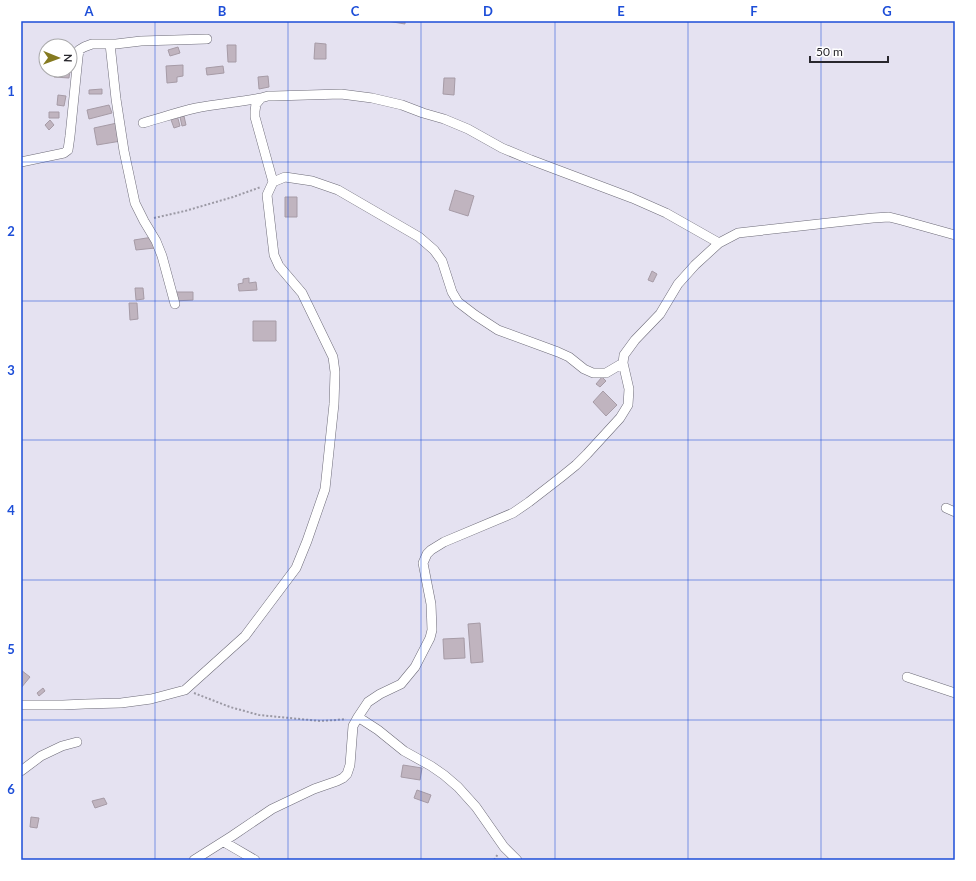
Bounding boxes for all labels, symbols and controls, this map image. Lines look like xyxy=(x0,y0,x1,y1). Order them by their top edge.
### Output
text: A xyxy=(83,3,94,19)
text: B xyxy=(218,3,227,19)
text: C xyxy=(351,3,360,19)
text: D xyxy=(483,3,493,19)
text: E xyxy=(617,3,625,19)
text: F xyxy=(750,3,758,19)
text: G xyxy=(882,3,892,19)
north arrow xyxy=(38,38,78,78)
scale bar xyxy=(810,38,888,64)
text: 50 m xyxy=(816,44,843,59)
text: N xyxy=(62,54,75,63)
text: 1 xyxy=(7,83,15,99)
text: 2 xyxy=(7,223,15,239)
text: 3 xyxy=(7,362,15,378)
text: 4 xyxy=(7,502,15,518)
text: 5 xyxy=(7,641,15,657)
text: 6 xyxy=(7,781,15,797)

